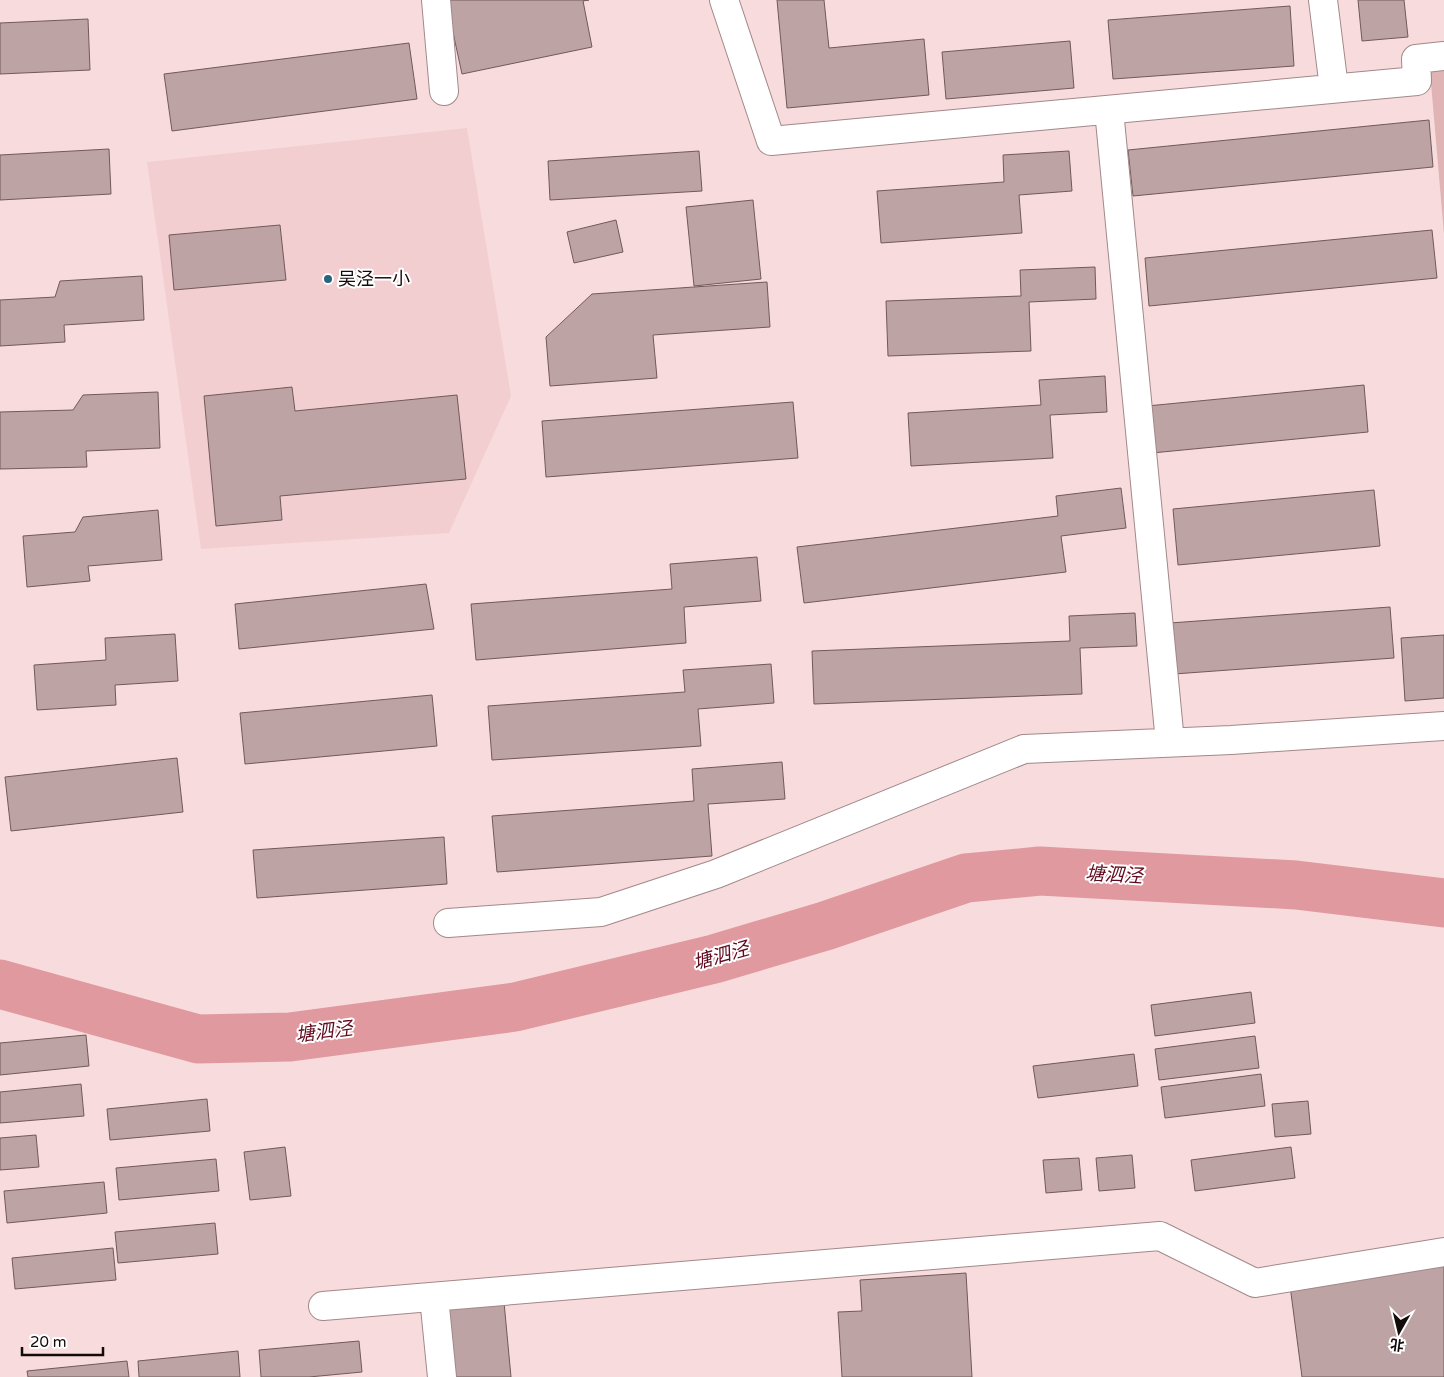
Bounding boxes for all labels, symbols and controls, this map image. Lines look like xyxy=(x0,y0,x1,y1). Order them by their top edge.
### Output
place label: 吴泾一小 xyxy=(338,268,410,290)
marker: 吴泾一小 xyxy=(322,273,334,285)
water label: 塘泗泾 xyxy=(1085,863,1145,888)
water label: 塘泗泾 xyxy=(691,937,753,974)
water label: 塘泗泾 xyxy=(294,1017,356,1046)
north arrow xyxy=(1374,1307,1424,1357)
scale bar xyxy=(22,1324,104,1356)
text: 20 m xyxy=(30,1333,67,1351)
text: 北 xyxy=(1389,1335,1405,1354)

